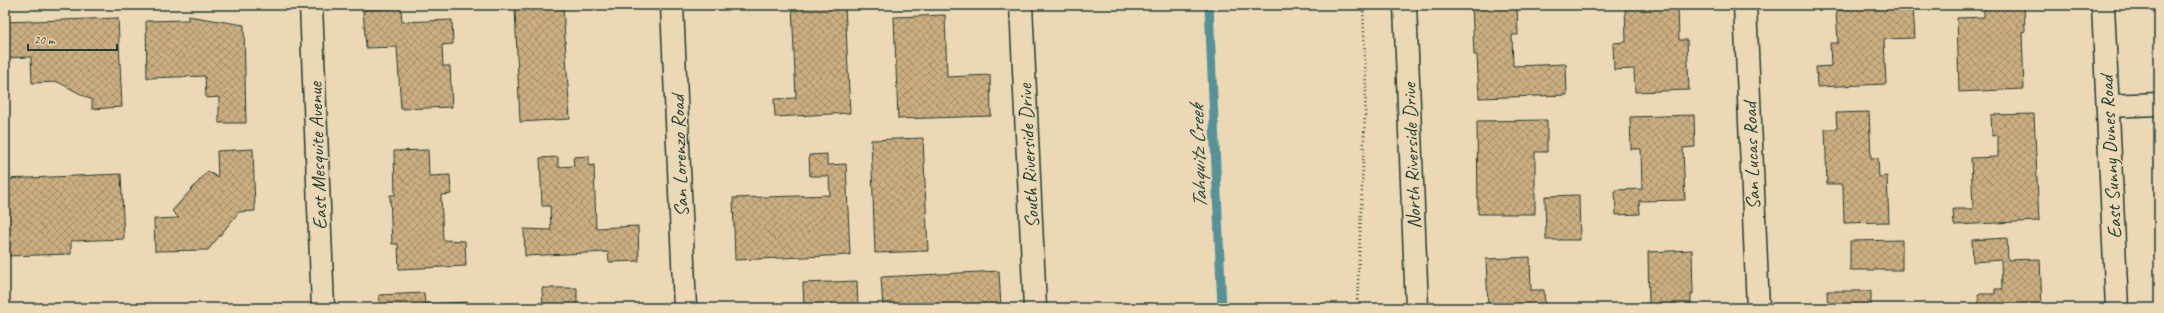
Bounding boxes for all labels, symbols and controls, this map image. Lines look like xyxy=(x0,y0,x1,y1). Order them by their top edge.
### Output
scale bar xyxy=(28,26,117,52)
text: 20 m xyxy=(34,32,56,48)
street label: East Sunny Dunes Road xyxy=(2094,72,2127,239)
street label: East Mesquite Avenue xyxy=(302,80,333,230)
street label: North Riverside Drive xyxy=(1396,81,1427,229)
street label: South Riverside Drive xyxy=(1012,82,1045,229)
street label: San Lorenzo Road xyxy=(665,91,694,218)
street label: San Lucas Road xyxy=(1737,99,1766,210)
water label: Tahquitz Creek xyxy=(1183,100,1213,209)

